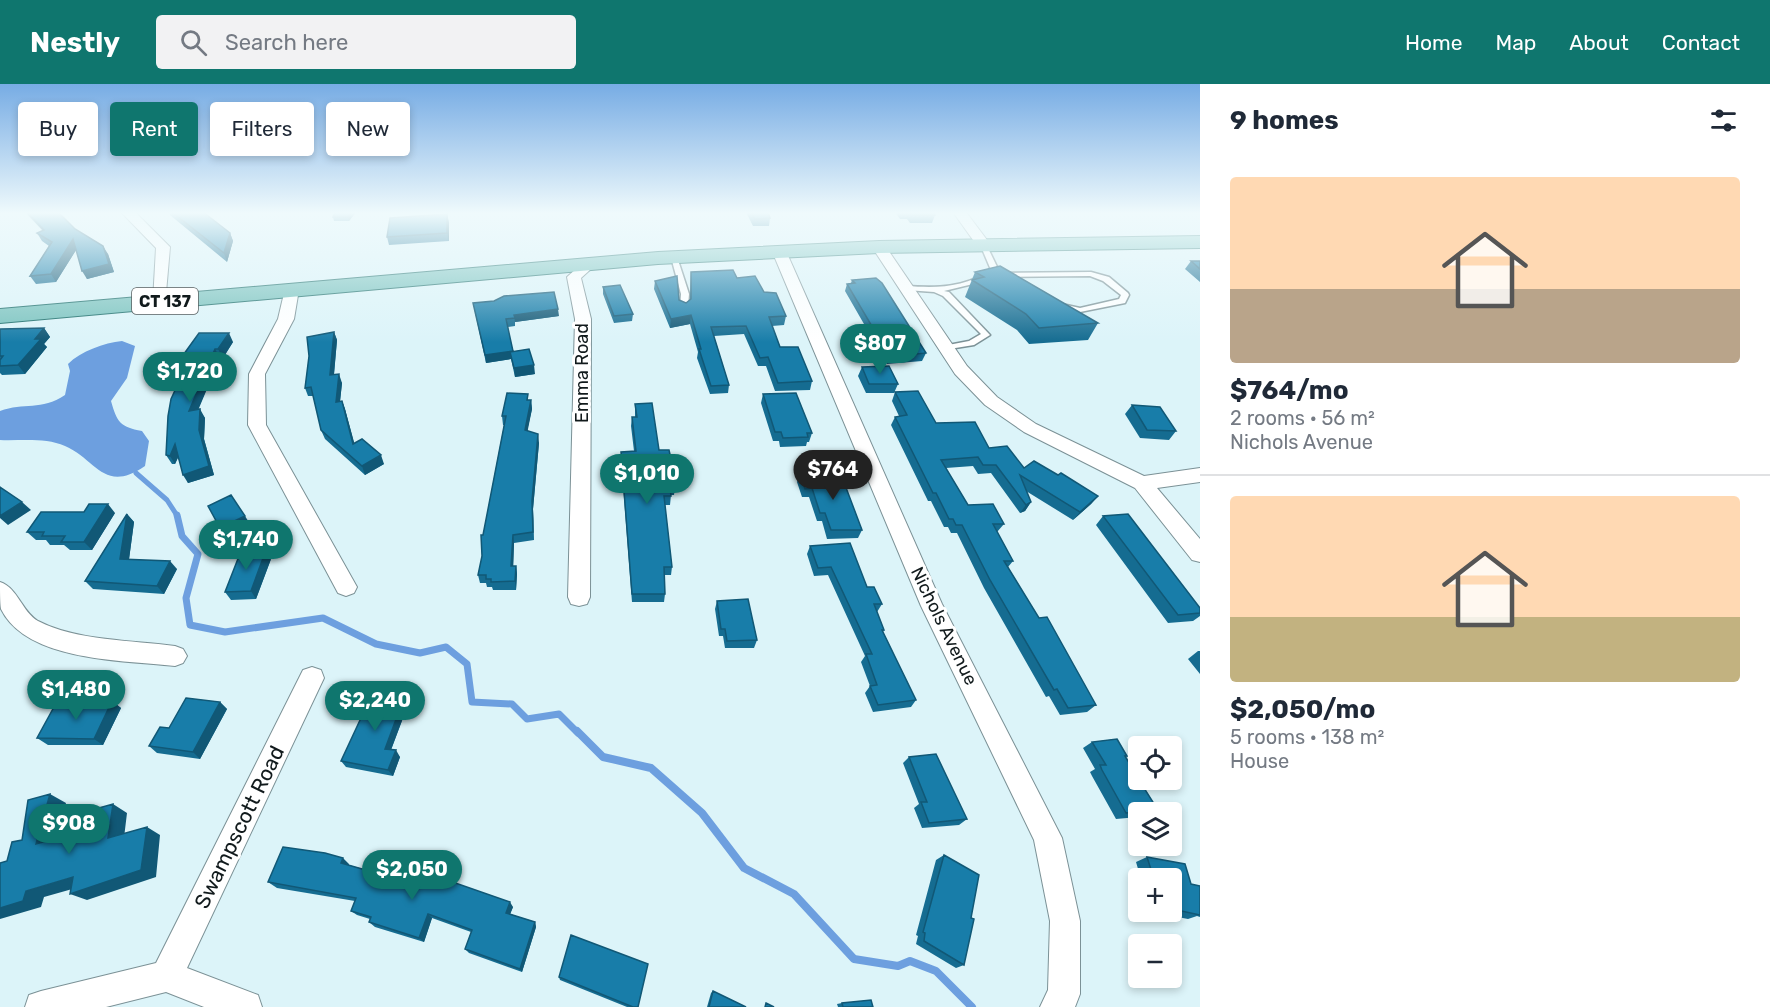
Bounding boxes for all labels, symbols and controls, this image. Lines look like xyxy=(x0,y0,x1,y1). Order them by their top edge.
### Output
search box xyxy=(156,15,576,69)
text: Nestly xyxy=(30,26,120,59)
icon: search xyxy=(177,26,210,59)
text: Search here xyxy=(225,29,348,56)
text: Home xyxy=(1405,30,1462,55)
text: Map xyxy=(1495,30,1536,55)
text: About xyxy=(1569,30,1629,55)
text: Contact xyxy=(1662,30,1740,55)
chip: Buy xyxy=(18,102,98,156)
chip: Rent xyxy=(110,102,198,156)
chip: Filters xyxy=(210,102,314,156)
chip: New xyxy=(326,102,410,156)
icon: filters xyxy=(1707,104,1740,137)
text: 9 homes xyxy=(1230,105,1339,136)
icon: home xyxy=(1431,216,1539,324)
road number: CT 137 xyxy=(132,288,198,314)
street label: Emma Road xyxy=(571,323,593,423)
pin: $807 xyxy=(844,324,916,375)
text: $807 xyxy=(854,331,906,355)
pin: $1,720 xyxy=(141,352,239,403)
text: $1,720 xyxy=(157,359,223,383)
text: $764/mo xyxy=(1230,375,1349,406)
text: 2 rooms · 56 m² xyxy=(1230,406,1375,430)
text: Nichols Avenue xyxy=(1230,430,1373,454)
pin: $764 xyxy=(797,450,869,501)
pin: $1,010 xyxy=(598,454,696,505)
text: $764 xyxy=(808,457,858,481)
text: $1,010 xyxy=(614,461,680,485)
pin: $1,740 xyxy=(197,520,295,571)
text: $1,740 xyxy=(213,527,279,551)
icon: home xyxy=(1431,535,1539,643)
street label: Nichols Avenue xyxy=(906,563,982,689)
pin: $1,480 xyxy=(27,670,125,721)
text: $1,480 xyxy=(41,677,111,701)
pin: $2,240 xyxy=(326,681,424,732)
text: $2,240 xyxy=(339,688,411,712)
text: $2,050/mo xyxy=(1230,694,1375,725)
text: 5 rooms · 138 m² xyxy=(1230,725,1384,749)
map controls xyxy=(1128,736,1182,988)
button: locate xyxy=(1128,736,1182,790)
street label: Swampscott Road xyxy=(189,742,289,912)
text: House xyxy=(1230,749,1289,773)
button: layers xyxy=(1128,802,1182,856)
pin: $908 xyxy=(33,804,105,855)
text: $908 xyxy=(42,811,96,835)
pin: $2,050 xyxy=(363,850,461,901)
text: $2,050 xyxy=(376,857,448,881)
button: + xyxy=(1128,868,1182,922)
button: − xyxy=(1128,934,1182,988)

